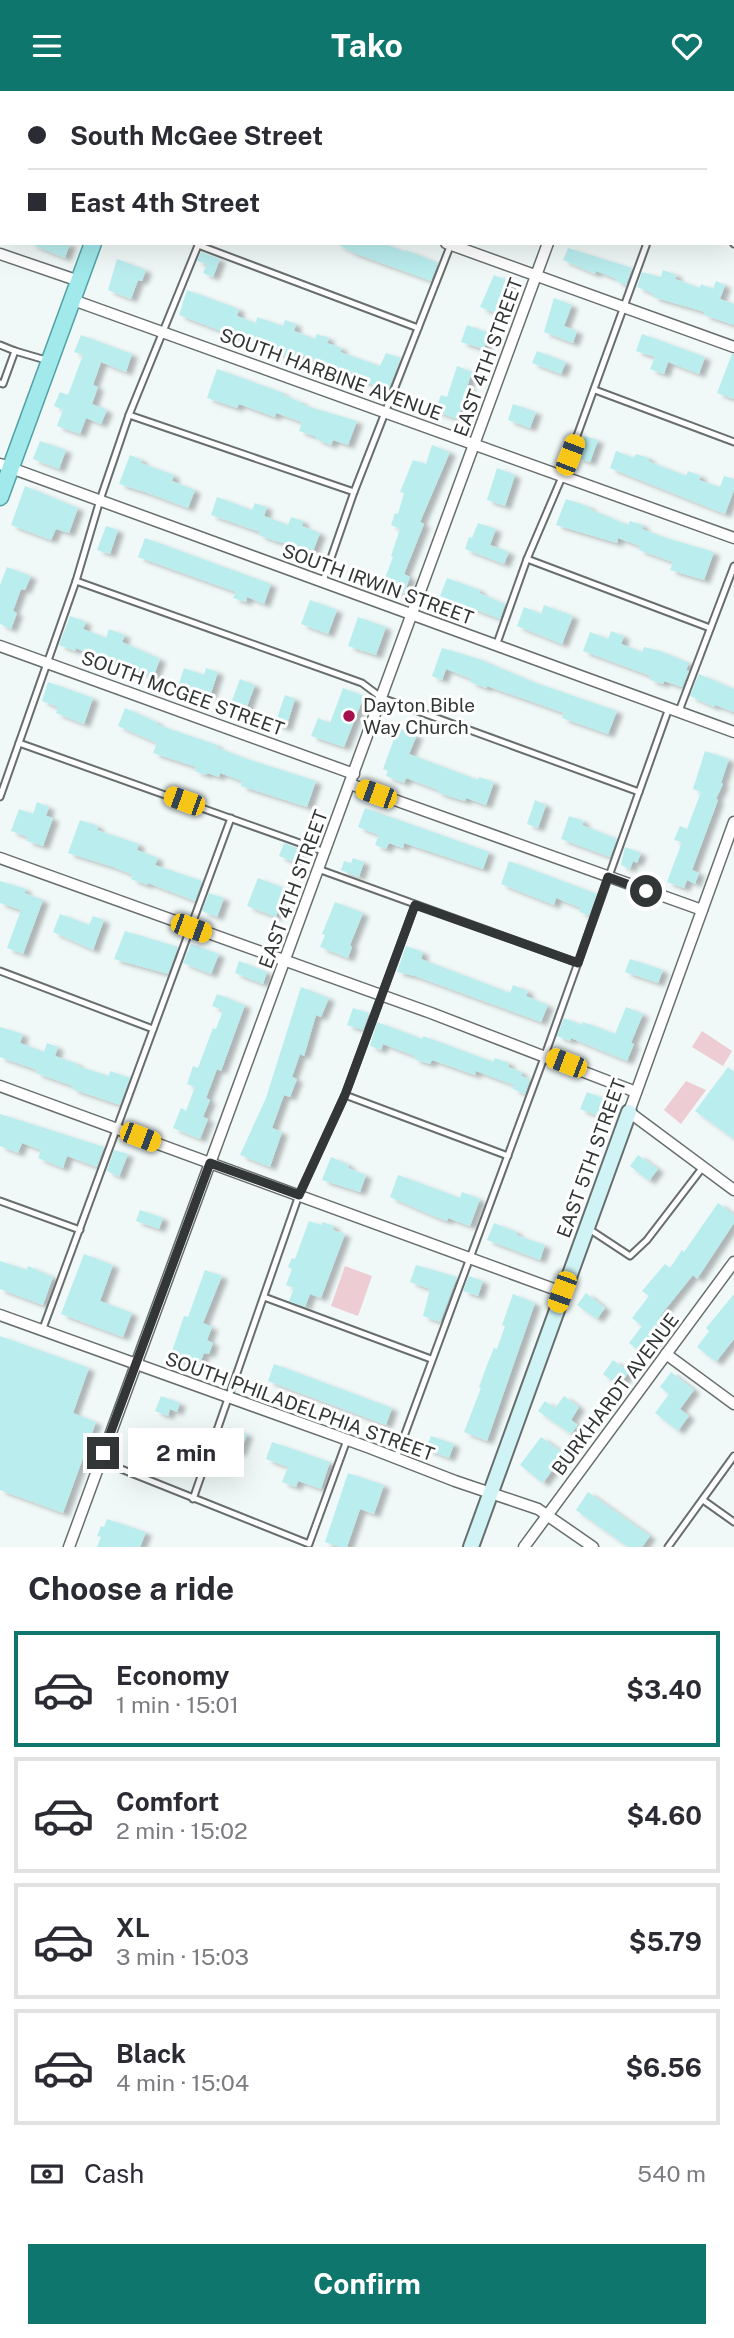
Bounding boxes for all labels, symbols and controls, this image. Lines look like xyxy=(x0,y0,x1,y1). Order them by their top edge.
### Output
icon: menu xyxy=(28,27,66,65)
text: Tako xyxy=(331,27,403,64)
icon: heart xyxy=(668,27,706,65)
text: South McGee Street xyxy=(70,120,323,151)
text: East 4th Street xyxy=(70,187,260,218)
street label: EAST 4TH STREET xyxy=(449,275,527,439)
street label: SOUTH HARBINE AVENUE xyxy=(217,323,445,425)
car xyxy=(553,432,588,478)
street label: SOUTH IRWIN STREET xyxy=(279,539,477,629)
street label: SOUTH MCGEE STREET xyxy=(79,646,287,740)
place label: Dayton Bible Way Church xyxy=(363,694,475,738)
marker: Dayton Bible Way Church xyxy=(341,708,357,724)
car xyxy=(353,777,400,811)
car xyxy=(161,784,208,818)
street label: EAST 4TH STREET xyxy=(254,807,332,971)
route start xyxy=(630,875,662,907)
car xyxy=(168,911,215,945)
car xyxy=(543,1046,590,1080)
street label: EAST 5TH STREET xyxy=(552,1075,630,1241)
car xyxy=(117,1120,164,1154)
car xyxy=(545,1269,580,1315)
street label: BURKHARDT AVENUE xyxy=(547,1309,683,1479)
street label: SOUTH PHILADELPHIA STREET xyxy=(162,1347,438,1465)
callout: 2 min xyxy=(128,1429,243,1477)
route end xyxy=(87,1437,119,1469)
text: 2 min xyxy=(156,1439,216,1466)
text: Choose a ride xyxy=(28,1570,234,1607)
icon: car xyxy=(32,1658,95,1721)
text: Economy xyxy=(116,1660,229,1691)
text: $3.40 xyxy=(626,1674,702,1705)
text: 1 min · 15:01 xyxy=(116,1691,239,1718)
icon: car xyxy=(32,1784,95,1847)
text: Comfort xyxy=(116,1786,219,1817)
text: $4.60 xyxy=(626,1800,702,1831)
text: 2 min · 15:02 xyxy=(116,1817,248,1844)
icon: car xyxy=(32,1910,95,1973)
text: XL xyxy=(116,1912,150,1943)
text: $5.79 xyxy=(629,1926,702,1957)
text: 3 min · 15:03 xyxy=(116,1943,249,1970)
icon: car xyxy=(32,2036,95,2099)
text: Black xyxy=(116,2038,186,2069)
text: $6.56 xyxy=(625,2052,702,2083)
text: 4 min · 15:04 xyxy=(116,2069,249,2096)
icon: cash xyxy=(28,2155,66,2193)
text: Cash xyxy=(84,2158,144,2189)
text: 540 m xyxy=(637,2160,706,2187)
button: Confirm xyxy=(28,2244,706,2324)

